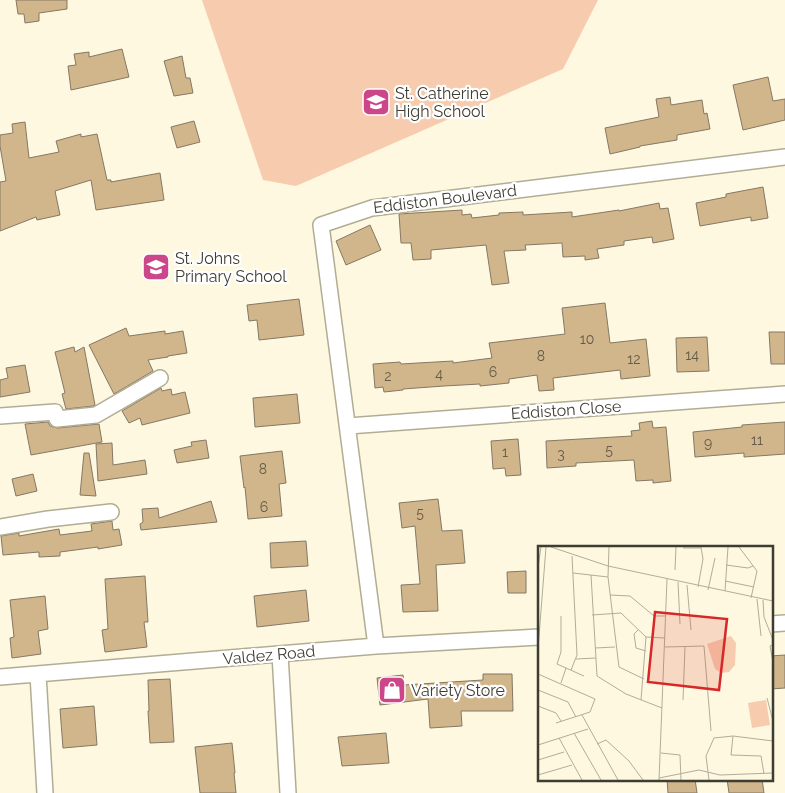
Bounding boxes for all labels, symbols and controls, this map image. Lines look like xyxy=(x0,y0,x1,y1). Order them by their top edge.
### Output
place label: St. Catherine High School xyxy=(395,84,489,121)
school or university icon: St. Catherine High School xyxy=(361,87,391,117)
street label: Eddiston Boulevard xyxy=(372,181,518,217)
place label: St. Johns Primary School xyxy=(175,249,287,286)
school or university icon: St. Johns Primary School xyxy=(141,252,171,282)
house number: 10 xyxy=(580,331,594,347)
house number: 14 xyxy=(685,347,699,363)
house number: 8 xyxy=(537,348,545,364)
house number: 12 xyxy=(627,351,641,367)
house number: 6 xyxy=(489,364,497,380)
house number: 4 xyxy=(435,366,443,382)
house number: 2 xyxy=(384,368,392,384)
street label: Eddiston Close xyxy=(510,397,622,423)
house number: 11 xyxy=(751,432,763,448)
house number: 9 xyxy=(704,435,712,451)
house number: 5 xyxy=(605,442,613,458)
house number: 1 xyxy=(502,444,508,460)
house number: 3 xyxy=(557,446,565,462)
house number: 8 xyxy=(259,461,267,477)
house number: 6 xyxy=(260,499,268,515)
house number: 5 xyxy=(416,505,424,521)
inset map xyxy=(538,546,772,780)
street label: Valdez Road xyxy=(222,641,316,669)
shop icon: Variety Store xyxy=(377,675,407,705)
place label: Variety Store xyxy=(411,681,505,700)

